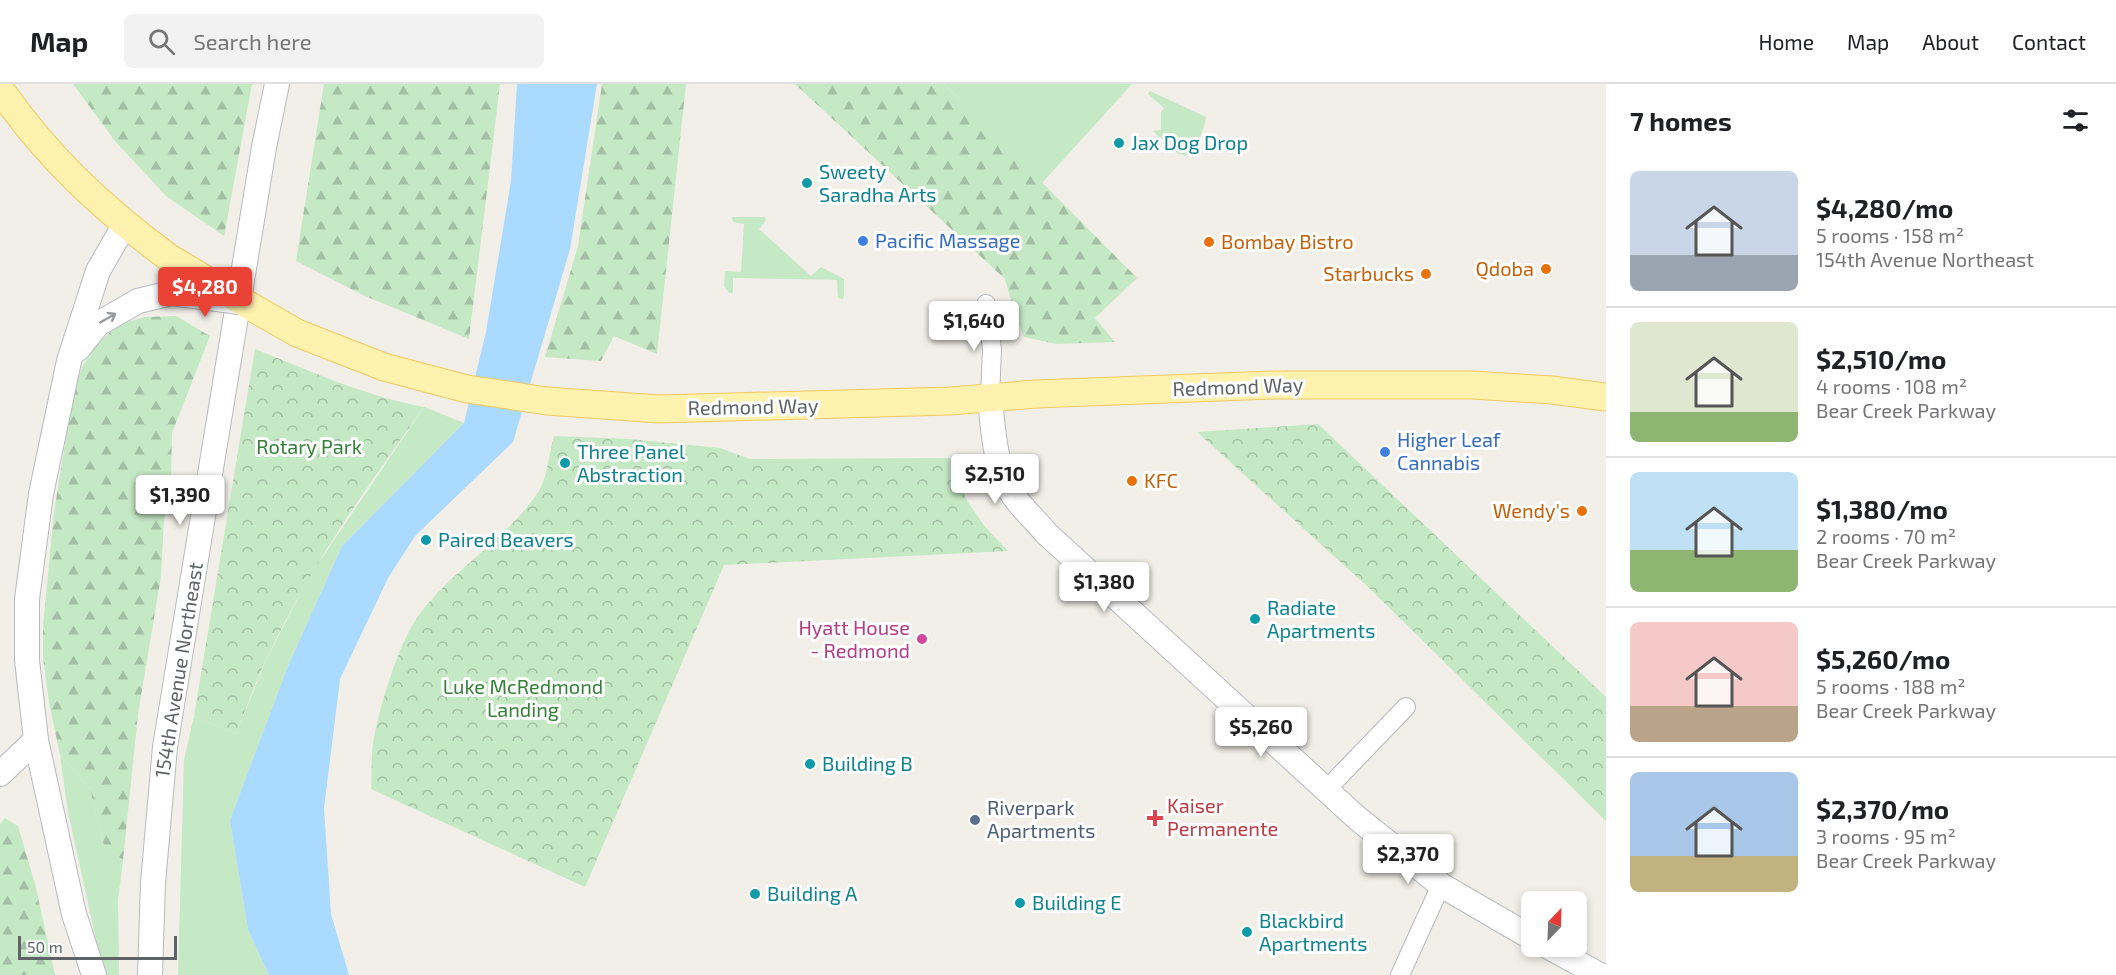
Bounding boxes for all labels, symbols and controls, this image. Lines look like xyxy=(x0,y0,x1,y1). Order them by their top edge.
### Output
search box xyxy=(124,14,544,68)
text: Map xyxy=(30,24,88,58)
icon: search xyxy=(145,25,178,58)
text: Search here xyxy=(193,28,312,54)
text: Home xyxy=(1758,29,1814,54)
text: Map xyxy=(1847,29,1889,54)
text: About xyxy=(1922,29,1979,54)
text: Contact xyxy=(2012,29,2086,54)
icon: filters xyxy=(2059,104,2092,137)
text: 7 homes xyxy=(1630,105,1732,136)
place label: Jax Dog Drop xyxy=(1131,130,1248,154)
marker: Jax Dog Drop xyxy=(1112,136,1126,150)
place label: Sweety Saradha Arts xyxy=(819,159,936,206)
marker: Sweety Saradha Arts xyxy=(800,176,814,190)
text: $4,280/mo xyxy=(1816,192,1953,223)
icon: home xyxy=(1678,195,1750,267)
text: 5 rooms · 158 m² xyxy=(1816,223,1964,247)
place label: Pacific Massage xyxy=(875,228,1020,252)
place label: Bombay Bistro xyxy=(1221,229,1354,253)
marker: Pacific Massage xyxy=(856,234,870,248)
marker: Bombay Bistro xyxy=(1202,235,1216,249)
text: 154th Avenue Northeast xyxy=(1816,247,2034,271)
place label: Qdoba xyxy=(1475,256,1534,280)
place label: Starbucks xyxy=(1323,261,1414,285)
marker: Qdoba xyxy=(1539,262,1553,276)
pin: $4,280 xyxy=(156,267,254,318)
marker: Starbucks xyxy=(1419,267,1433,281)
text: $4,280 xyxy=(172,274,238,298)
pin: $1,640 xyxy=(925,301,1023,352)
text: $1,640 xyxy=(943,308,1005,332)
one-way arrow xyxy=(99,312,117,323)
text: $2,510/mo xyxy=(1816,343,1946,374)
icon: home xyxy=(1678,346,1750,418)
street label: Redmond Way xyxy=(1172,372,1304,400)
text: 4 rooms · 108 m² xyxy=(1816,374,1967,398)
street label: Redmond Way xyxy=(687,393,819,419)
text: Bear Creek Parkway xyxy=(1816,398,1996,422)
place label: Higher Leaf Cannabis xyxy=(1397,427,1501,474)
park label: Rotary Park xyxy=(256,434,362,458)
place label: Three Panel Abstraction xyxy=(577,439,685,486)
marker: Higher Leaf Cannabis xyxy=(1378,445,1392,459)
pin: $2,510 xyxy=(946,454,1044,505)
marker: Three Panel Abstraction xyxy=(558,456,572,470)
text: $2,510 xyxy=(965,461,1025,485)
place label: KFC xyxy=(1144,468,1178,492)
marker: KFC xyxy=(1125,474,1139,488)
pin: $1,390 xyxy=(131,475,229,526)
text: $1,390 xyxy=(150,482,210,506)
text: $1,380/mo xyxy=(1816,493,1948,524)
icon: home xyxy=(1678,496,1750,568)
place label: Wendy's xyxy=(1493,498,1570,522)
marker: Wendy's xyxy=(1575,504,1589,518)
text: 2 rooms · 70 m² xyxy=(1816,524,1956,548)
place label: Paired Beavers xyxy=(438,527,574,551)
marker: Paired Beavers xyxy=(419,533,433,547)
text: Bear Creek Parkway xyxy=(1816,548,1996,572)
street label: 154th Avenue Northeast xyxy=(149,560,207,779)
pin: $1,380 xyxy=(1055,562,1153,613)
text: $1,380 xyxy=(1073,569,1135,593)
place label: Radiate Apartments xyxy=(1267,595,1375,642)
marker: Radiate Apartments xyxy=(1248,612,1262,626)
place label: Hyatt House - Redmond xyxy=(798,615,910,662)
marker: Hyatt House - Redmond xyxy=(915,632,929,646)
text: $5,260/mo xyxy=(1816,643,1950,674)
icon: home xyxy=(1678,646,1750,718)
park label: Luke McRedmond Landing xyxy=(443,674,603,721)
text: 5 rooms · 188 m² xyxy=(1816,674,1965,698)
text: Bear Creek Parkway xyxy=(1816,698,1996,722)
pin: $5,260 xyxy=(1212,707,1310,758)
text: $5,260 xyxy=(1229,714,1293,738)
place label: Building B xyxy=(822,751,913,775)
marker: Building B xyxy=(803,757,817,771)
place label: Kaiser Permanente xyxy=(1167,793,1278,840)
text: $2,370/mo xyxy=(1816,793,1949,824)
place label: Riverpark Apartments xyxy=(987,795,1095,842)
icon: home xyxy=(1678,796,1750,868)
marker: Kaiser Permanente xyxy=(1148,811,1162,825)
marker: Riverpark Apartments xyxy=(968,813,982,827)
text: 3 rooms · 95 m² xyxy=(1816,824,1956,848)
pin: $2,370 xyxy=(1359,834,1457,885)
text: $2,370 xyxy=(1377,841,1439,865)
text: Bear Creek Parkway xyxy=(1816,848,1996,872)
place label: Building A xyxy=(767,881,858,905)
marker: Building A xyxy=(748,887,762,901)
place label: Building E xyxy=(1032,890,1122,914)
north arrow xyxy=(1521,891,1587,957)
map controls xyxy=(1521,891,1587,957)
marker: Building E xyxy=(1013,896,1027,910)
place label: Blackbird Apartments xyxy=(1259,908,1367,955)
marker: Blackbird Apartments xyxy=(1240,925,1254,939)
scale bar xyxy=(18,933,177,960)
text: 50 m xyxy=(27,937,63,956)

